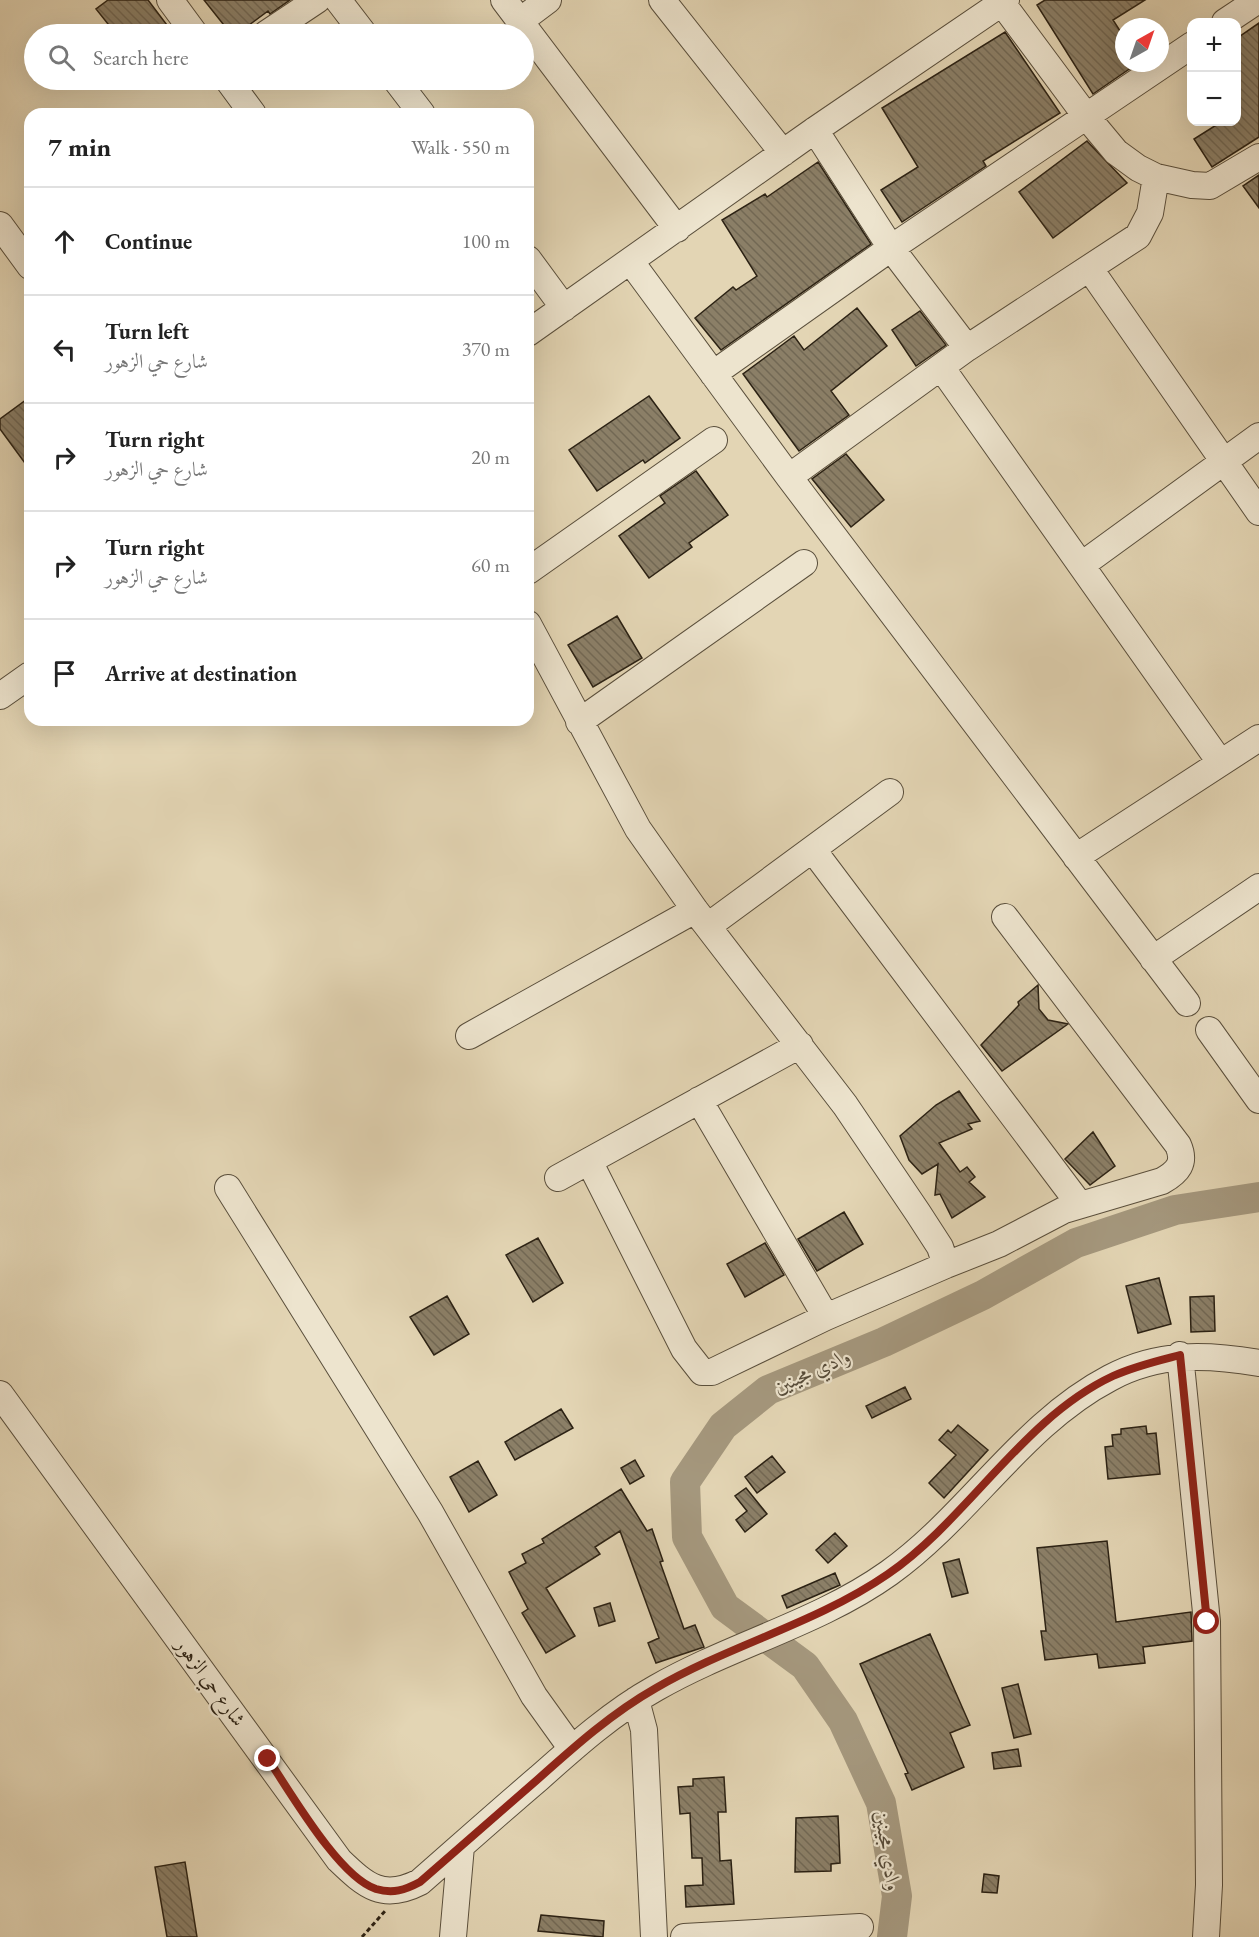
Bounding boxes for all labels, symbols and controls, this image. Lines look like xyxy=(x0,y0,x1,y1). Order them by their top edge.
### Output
north arrow xyxy=(1115,18,1169,72)
map controls xyxy=(1187,18,1241,126)
button: + xyxy=(1187,18,1241,72)
search box xyxy=(24,24,534,90)
icon: search xyxy=(45,41,78,74)
text: Search here xyxy=(93,43,188,72)
button: − xyxy=(1187,72,1241,126)
text: 7 min xyxy=(48,130,111,164)
text: Walk · 550 m xyxy=(411,134,510,160)
icon: ahead xyxy=(48,225,81,258)
text: Continue xyxy=(105,227,192,256)
text: 100 m xyxy=(462,228,510,254)
text: Turn left xyxy=(105,317,189,346)
icon: left xyxy=(48,333,81,366)
text: 370 m xyxy=(462,336,510,362)
text: شارع حي الزهور xyxy=(105,348,208,374)
text: Turn right xyxy=(105,425,204,454)
icon: right xyxy=(48,441,81,474)
text: 20 m xyxy=(471,444,510,470)
text: شارع حي الزهور xyxy=(105,456,208,482)
text: Turn right xyxy=(105,533,204,562)
icon: right xyxy=(48,549,81,582)
text: 60 m xyxy=(471,552,510,578)
text: شارع حي الزهور xyxy=(105,564,208,590)
icon: arrive xyxy=(48,657,81,690)
text: Arrive at destination xyxy=(105,659,297,688)
water label: وادي مجينين xyxy=(769,1342,856,1402)
route start xyxy=(1193,1608,1219,1634)
street label: شارع حي الزهور xyxy=(165,1631,252,1734)
route end xyxy=(254,1745,280,1771)
water label: وادي مجينين xyxy=(866,1808,908,1894)

